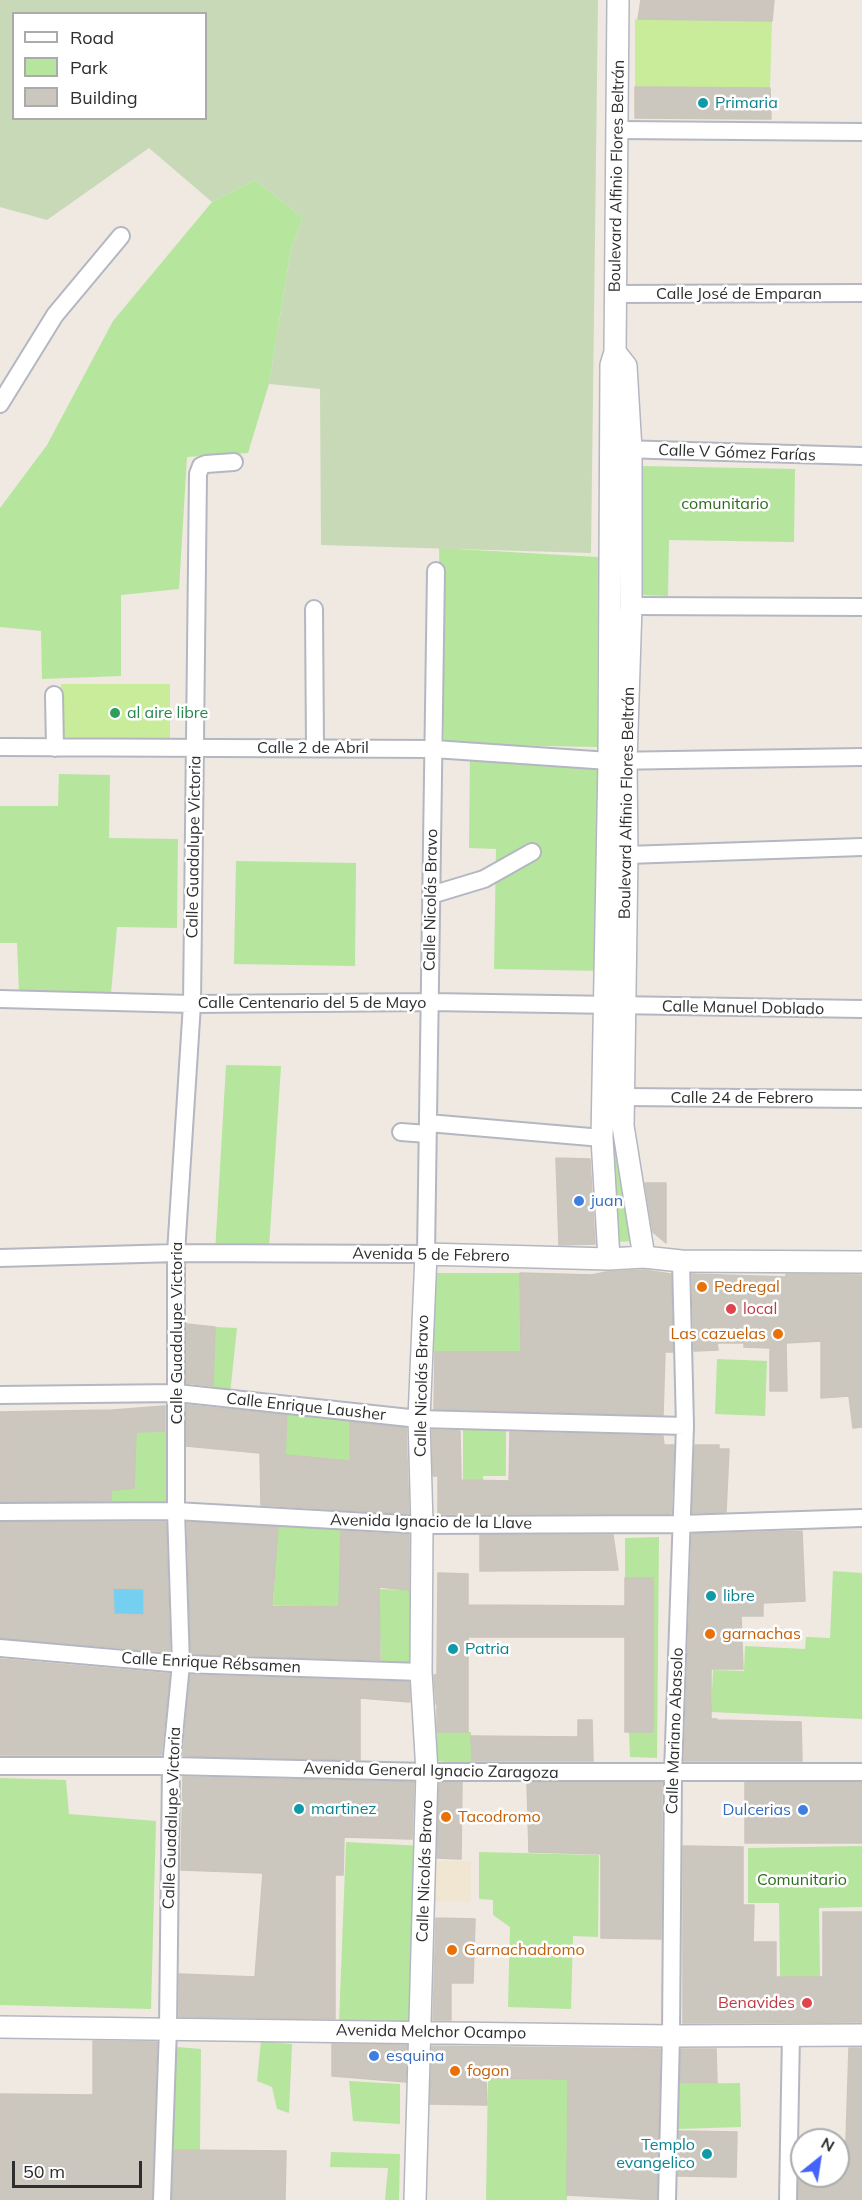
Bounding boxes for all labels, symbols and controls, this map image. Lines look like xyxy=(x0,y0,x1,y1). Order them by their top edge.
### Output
legend xyxy=(12,12,207,120)
text: Road xyxy=(70,26,114,49)
text: Park xyxy=(70,56,108,79)
street label: Boulevard Alfinio Flores Beltrán xyxy=(605,60,629,292)
text: Building xyxy=(70,86,138,109)
place label: Primaria xyxy=(715,93,778,113)
marker: Primaria xyxy=(696,96,710,110)
street label: Calle José de Emparan xyxy=(656,284,822,304)
street label: Calle V Gómez Farías xyxy=(658,441,816,465)
park label: comunitario xyxy=(681,494,769,514)
street label: Boulevard Alfinio Flores Beltrán xyxy=(615,687,639,919)
place label: al aire libre xyxy=(127,703,208,723)
marker: al aire libre xyxy=(108,706,122,720)
street label: Calle 2 de Abril xyxy=(257,738,369,758)
street label: Calle Guadalupe Victoria xyxy=(183,755,205,939)
street label: Calle Nicolás Bravo xyxy=(420,829,442,971)
street label: Calle Centenario del 5 de Mayo xyxy=(198,993,426,1013)
street label: Calle Manuel Doblado xyxy=(662,997,824,1019)
street label: Calle 24 de Febrero xyxy=(671,1088,813,1108)
place label: juan xyxy=(591,1191,623,1211)
marker: juan xyxy=(572,1194,586,1208)
street label: Calle Guadalupe Victoria xyxy=(167,1242,187,1424)
street label: Avenida 5 de Febrero xyxy=(352,1244,510,1266)
place label: Pedregal xyxy=(714,1277,780,1297)
marker: Pedregal xyxy=(695,1280,709,1294)
place label: local xyxy=(743,1299,777,1319)
marker: local xyxy=(724,1302,738,1316)
street label: Calle Nicolás Bravo xyxy=(411,1315,433,1457)
place label: Las cazuelas xyxy=(671,1324,766,1344)
marker: Las cazuelas xyxy=(771,1327,785,1341)
street label: Calle Enrique Lausher xyxy=(225,1389,387,1425)
street label: Avenida Ignacio de la Llave xyxy=(330,1511,532,1533)
place label: libre xyxy=(723,1586,755,1606)
marker: libre xyxy=(704,1589,718,1603)
place label: garnachas xyxy=(722,1624,801,1644)
marker: garnachas xyxy=(703,1627,717,1641)
place label: Patria xyxy=(465,1639,509,1659)
marker: Patria xyxy=(446,1642,460,1656)
street label: Calle Mariano Abasolo xyxy=(662,1647,688,1815)
street label: Calle Enrique Rébsamen xyxy=(121,1649,301,1677)
street label: Calle Guadalupe Victoria xyxy=(159,1726,185,1910)
street label: Avenida General Ignacio Zaragoza xyxy=(303,1759,559,1783)
place label: martinez xyxy=(311,1799,377,1819)
street label: Calle Nicolás Bravo xyxy=(413,1799,437,1943)
place label: Dulcerias xyxy=(722,1800,791,1820)
marker: martinez xyxy=(292,1802,306,1816)
marker: Dulcerias xyxy=(796,1803,810,1817)
place label: Tacodromo xyxy=(458,1807,541,1827)
marker: Tacodromo xyxy=(439,1810,453,1824)
park label: Comunitario xyxy=(757,1870,847,1890)
place label: Garnachadromo xyxy=(464,1940,585,1960)
marker: Garnachadromo xyxy=(445,1943,459,1957)
place label: Benavides xyxy=(718,1993,795,2013)
marker: Benavides xyxy=(800,1996,814,2010)
street label: Avenida Melchor Ocampo xyxy=(336,2021,526,2043)
place label: esquina xyxy=(386,2046,444,2066)
marker: esquina xyxy=(367,2049,381,2063)
place label: fogon xyxy=(467,2061,509,2081)
marker: fogon xyxy=(448,2064,462,2078)
north arrow xyxy=(790,2128,850,2188)
text: N xyxy=(818,2132,838,2156)
place label: Templo evangelico xyxy=(616,2135,695,2173)
marker: Templo evangelico xyxy=(700,2147,714,2161)
scale bar xyxy=(15,2149,146,2187)
text: 50 m xyxy=(23,2160,65,2183)

